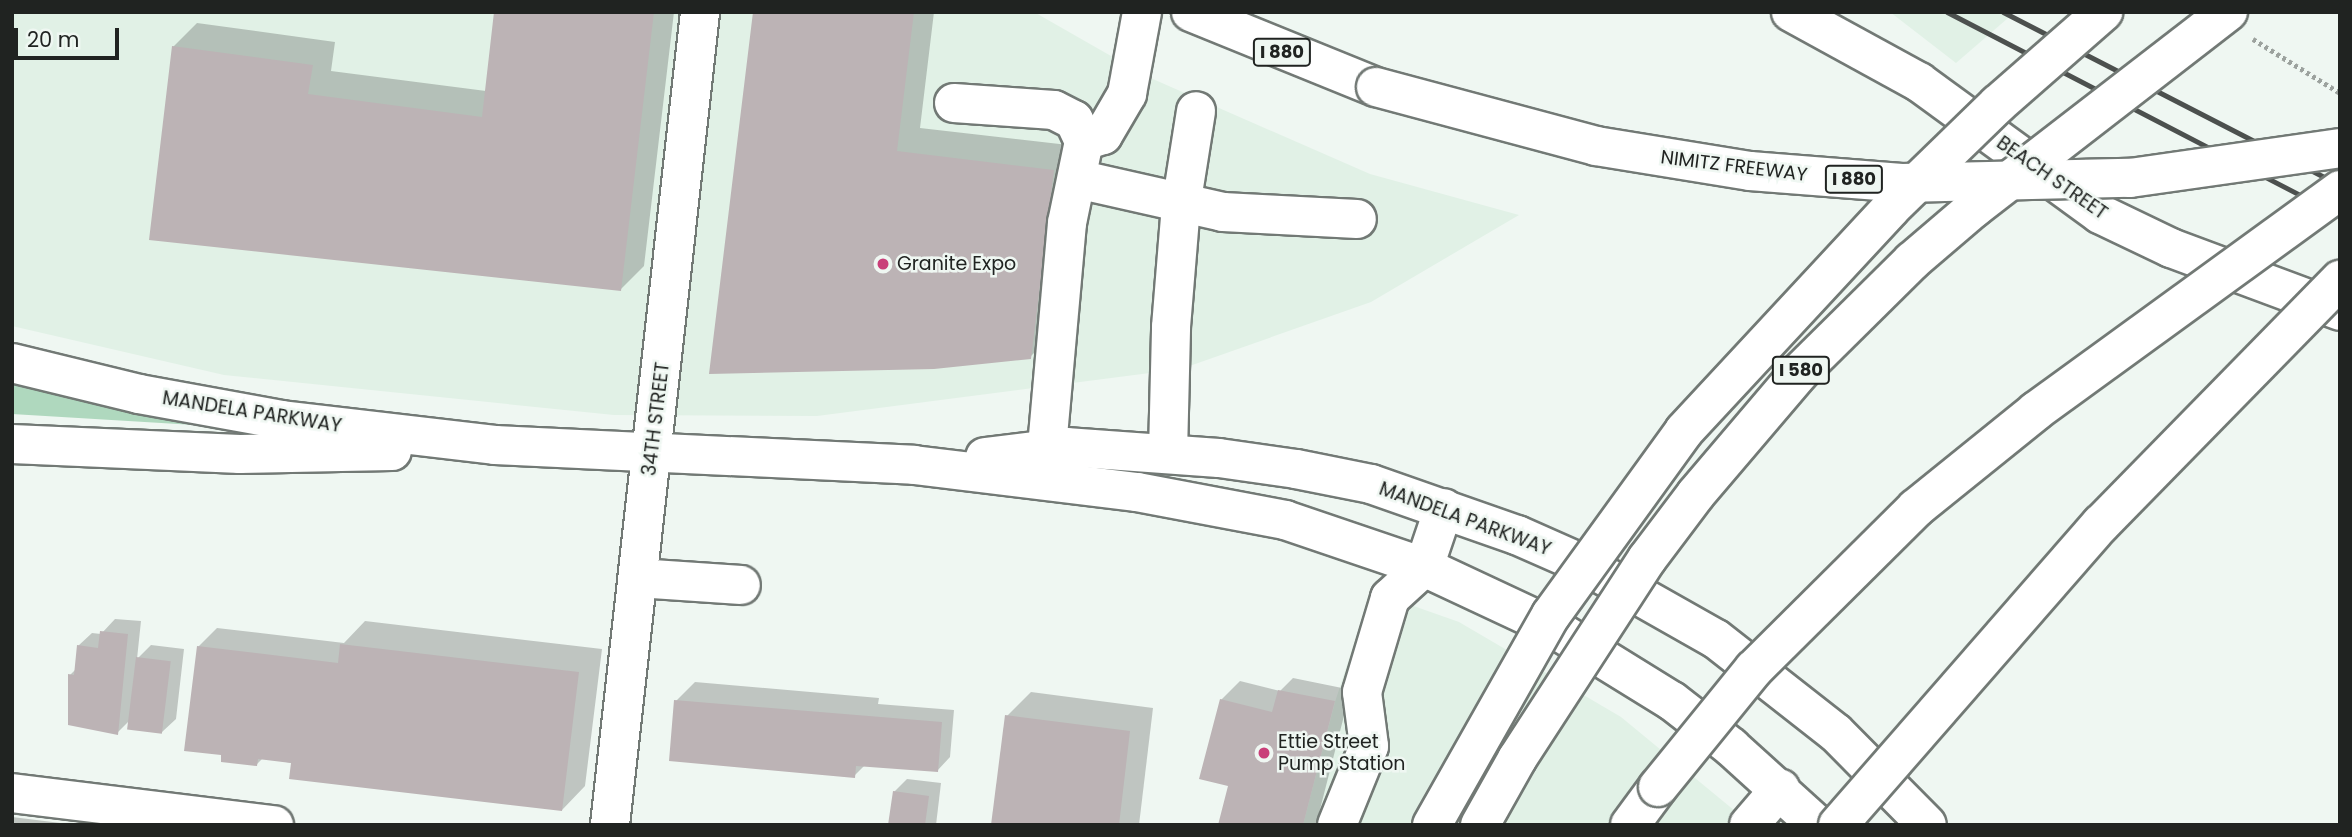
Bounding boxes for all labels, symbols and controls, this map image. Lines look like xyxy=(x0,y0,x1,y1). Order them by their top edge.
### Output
scale bar xyxy=(18,14,122,58)
text: 20 m xyxy=(27,25,80,54)
road number: I 880 xyxy=(1252,38,1312,66)
street label: BEACH STREET xyxy=(1992,131,2112,225)
street label: NIMITZ FREEWAY xyxy=(1659,146,1809,186)
road number: I 880 xyxy=(1824,164,1884,194)
place label: Granite Expo xyxy=(897,253,1016,275)
marker: Granite Expo xyxy=(875,256,891,272)
road number: I 580 xyxy=(1771,356,1831,384)
street label: 34TH STREET xyxy=(638,361,674,477)
street label: MANDELA PARKWAY xyxy=(161,387,343,437)
street label: MANDELA PARKWAY xyxy=(1376,477,1554,561)
place label: Ettie Street Pump Station xyxy=(1278,731,1405,775)
marker: Ettie Street Pump Station xyxy=(1256,745,1272,761)

